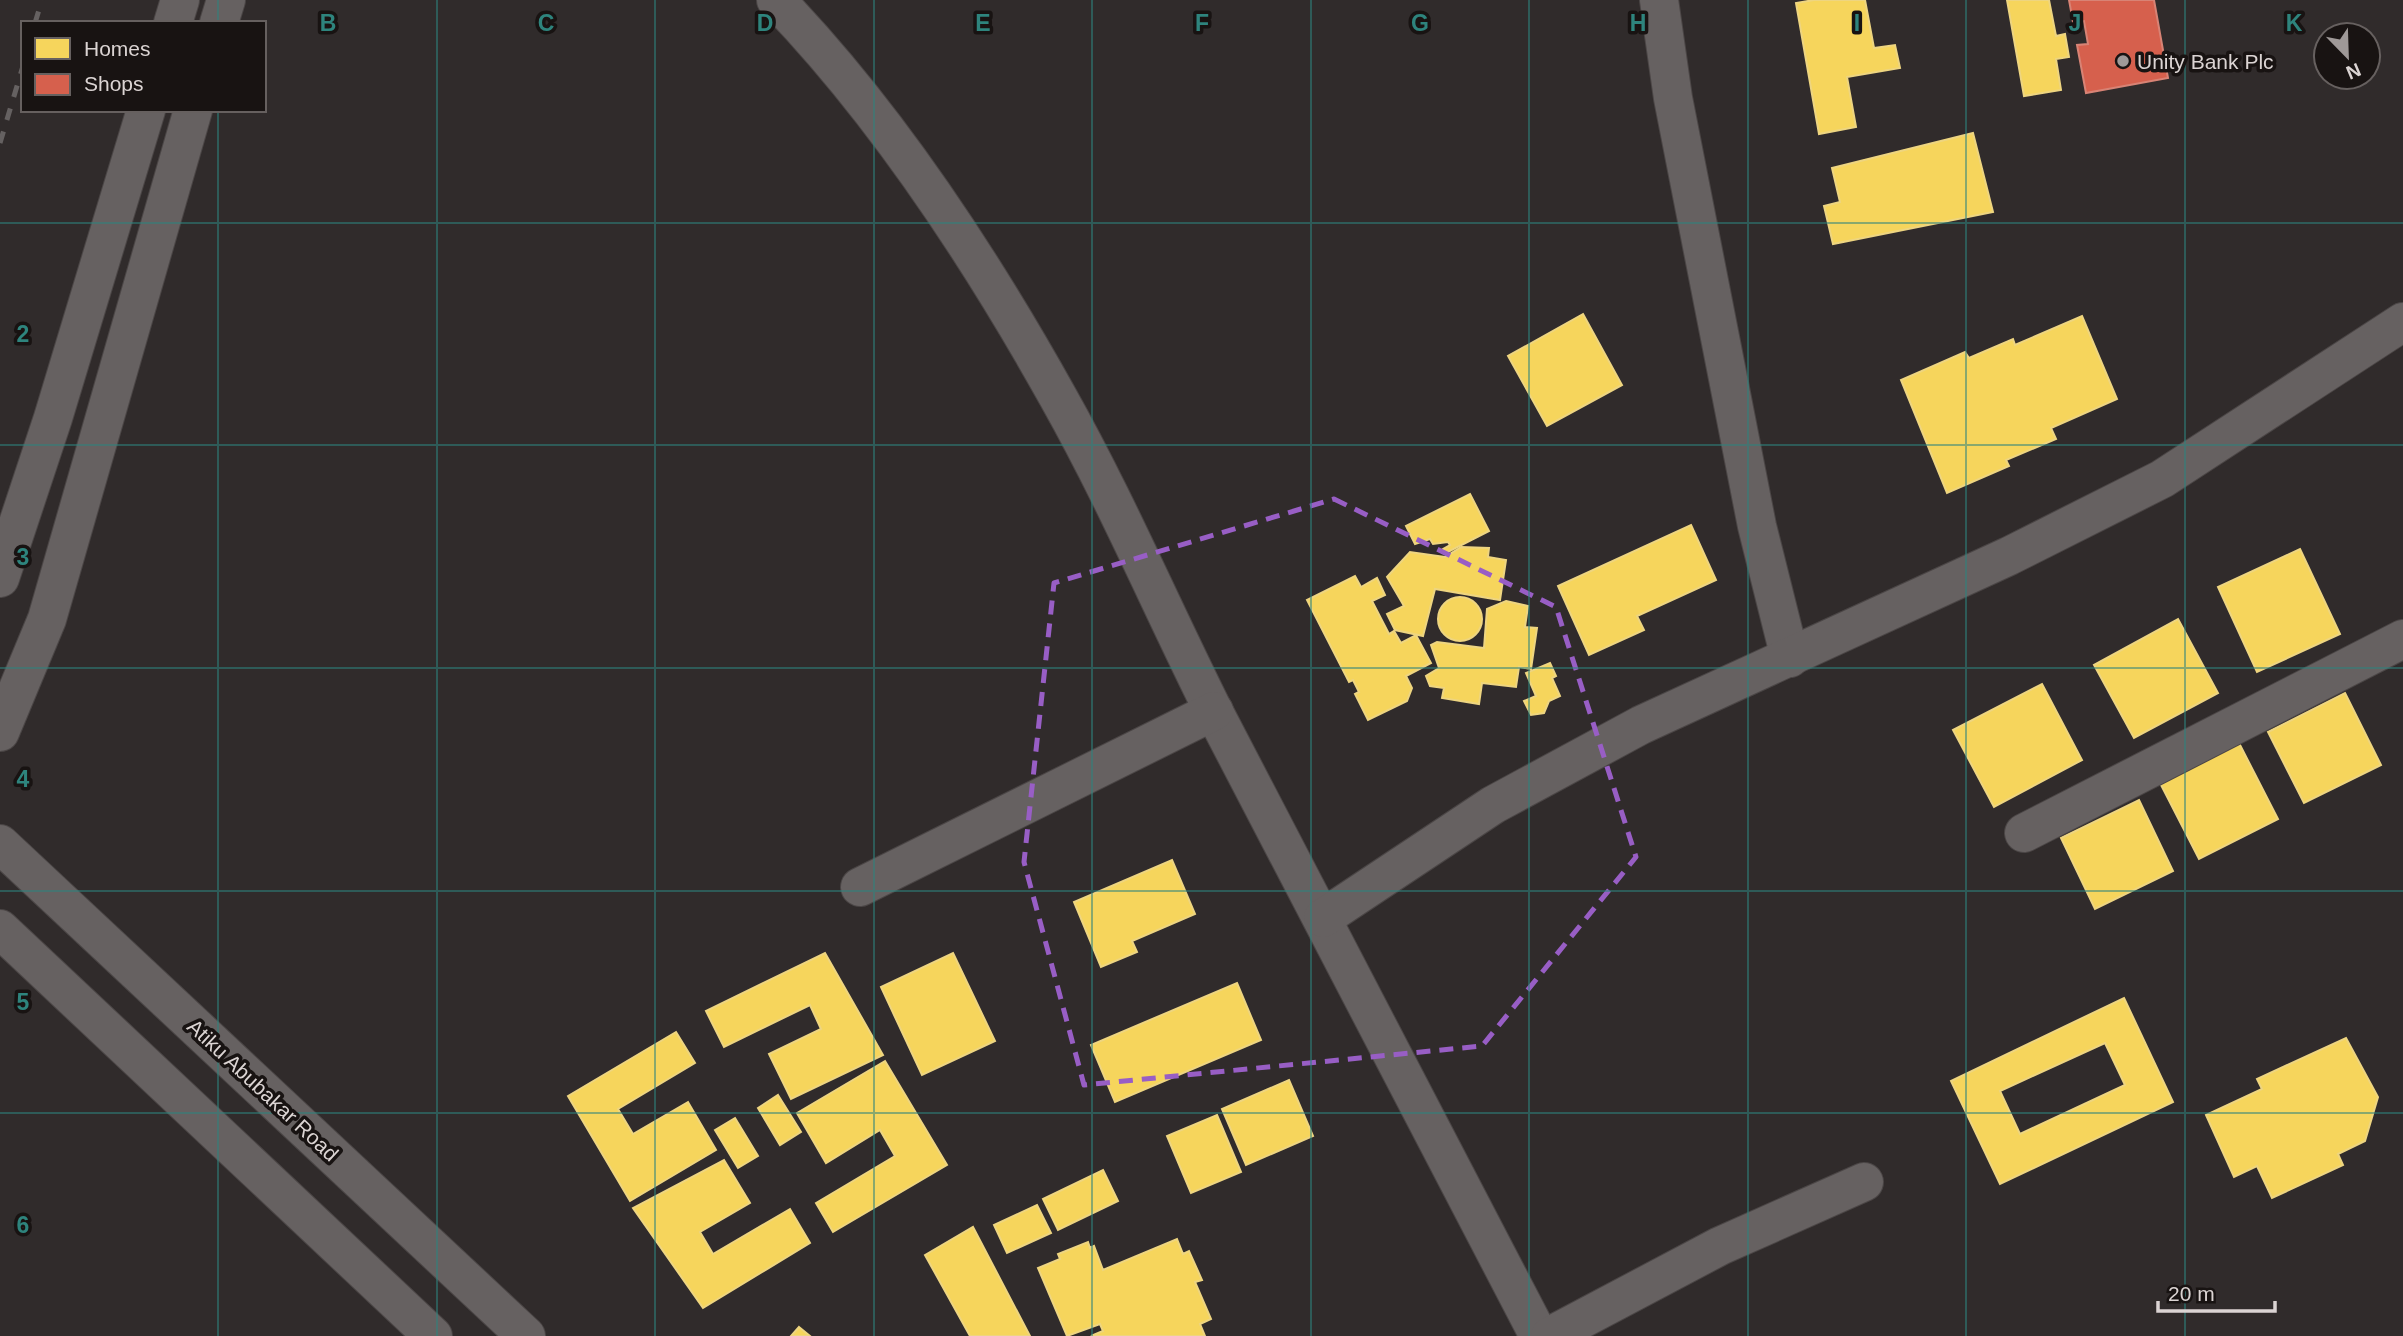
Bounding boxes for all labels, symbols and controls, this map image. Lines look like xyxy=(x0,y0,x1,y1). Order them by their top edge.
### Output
text: B xyxy=(320,10,336,36)
text: C xyxy=(538,10,554,36)
text: D xyxy=(757,10,773,36)
text: E xyxy=(975,10,991,36)
text: F xyxy=(1195,10,1209,36)
text: G xyxy=(1411,10,1429,36)
text: H xyxy=(1630,10,1646,36)
text: I xyxy=(1854,10,1860,36)
text: J xyxy=(2069,10,2081,36)
text: K xyxy=(2286,10,2303,36)
legend xyxy=(21,21,266,112)
north arrow xyxy=(2312,21,2382,91)
text: Homes xyxy=(84,37,151,60)
place label: Unity Bank Plc xyxy=(2137,50,2274,73)
marker: Unity Bank Plc xyxy=(2115,53,2131,69)
text: N xyxy=(2343,59,2364,84)
text: Shops xyxy=(84,72,144,95)
text: 2 xyxy=(17,321,29,347)
text: 3 xyxy=(17,544,29,570)
text: 4 xyxy=(17,766,30,792)
text: 5 xyxy=(17,989,30,1015)
street label: Atiku Abubakar Road xyxy=(183,1014,343,1166)
text: 6 xyxy=(17,1212,29,1238)
scale bar xyxy=(2158,1270,2275,1314)
text: 20 m xyxy=(2168,1282,2215,1305)

